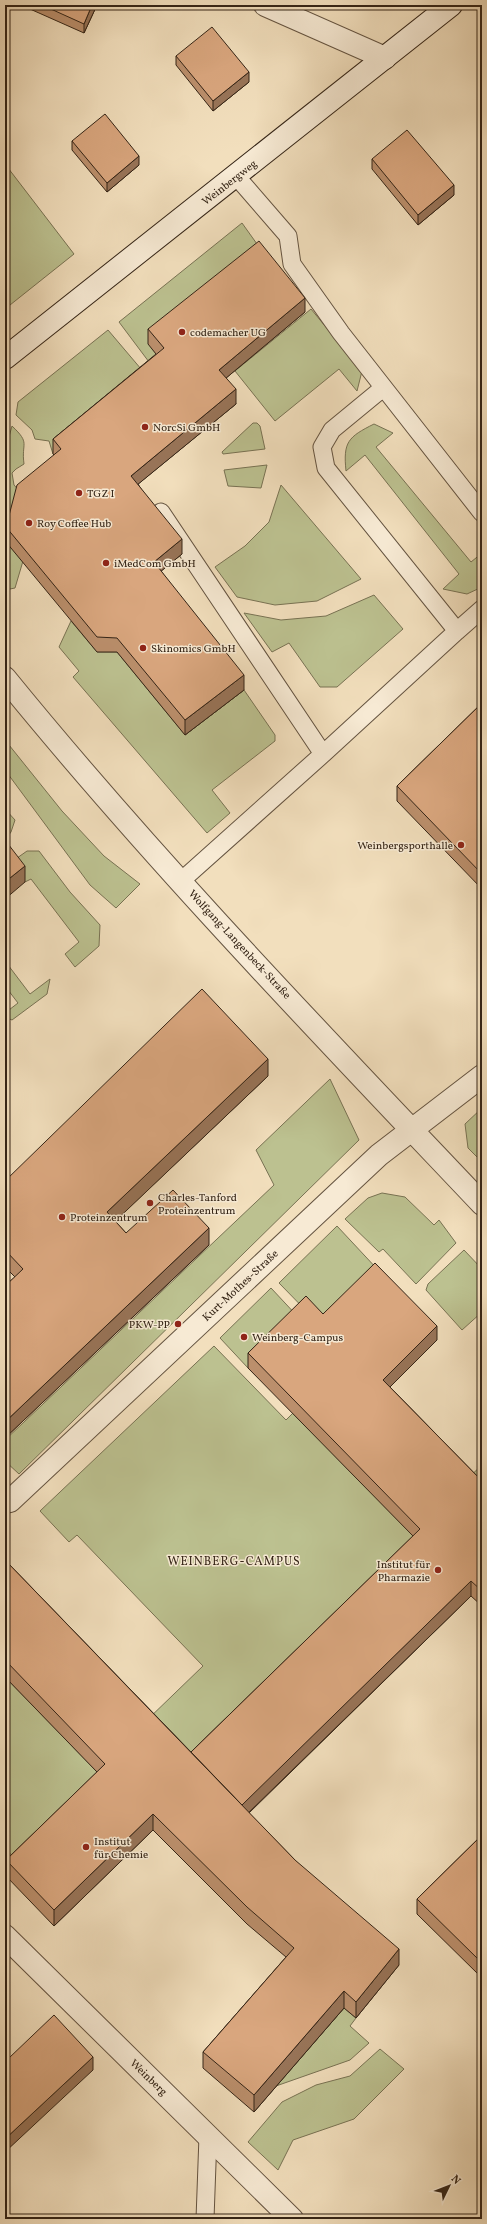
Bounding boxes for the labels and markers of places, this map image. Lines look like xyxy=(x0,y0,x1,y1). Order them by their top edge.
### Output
place label: codemacher UG xyxy=(190,326,266,341)
marker: codemacher UG xyxy=(177,327,187,337)
place label: NorcSi GmbH xyxy=(153,421,220,436)
marker: NorcSi GmbH xyxy=(140,422,150,432)
place label: TGZ I xyxy=(87,487,115,502)
marker: TGZ I xyxy=(74,488,84,498)
place label: Roy Coffee Hub xyxy=(37,517,111,532)
marker: Roy Coffee Hub xyxy=(24,518,34,528)
place label: iMedCom GmbH xyxy=(114,557,196,572)
marker: iMedCom GmbH xyxy=(101,558,111,568)
place label: Skinomics GmbH xyxy=(151,642,236,657)
marker: Skinomics GmbH xyxy=(138,643,148,653)
place label: Weinbergsporthalle xyxy=(357,839,453,854)
marker: Weinbergsporthalle xyxy=(456,840,466,850)
place label: Charles-Tanford Proteinzentrum xyxy=(158,1191,237,1219)
marker: Charles-Tanford Proteinzentrum xyxy=(145,1198,155,1208)
place label: Proteinzentrum xyxy=(70,1211,148,1226)
marker: Proteinzentrum xyxy=(57,1212,67,1222)
place label: PKW-PP xyxy=(129,1318,170,1333)
marker: PKW-PP xyxy=(173,1319,183,1329)
place label: Weinberg-Campus xyxy=(252,1331,343,1346)
marker: Weinberg-Campus xyxy=(239,1332,249,1342)
place label: Institut für Pharmazie xyxy=(377,1558,430,1586)
marker: Institut für Pharmazie xyxy=(433,1565,443,1575)
place label: Institut für Chemie xyxy=(94,1835,148,1863)
marker: Institut für Chemie xyxy=(81,1842,91,1852)

